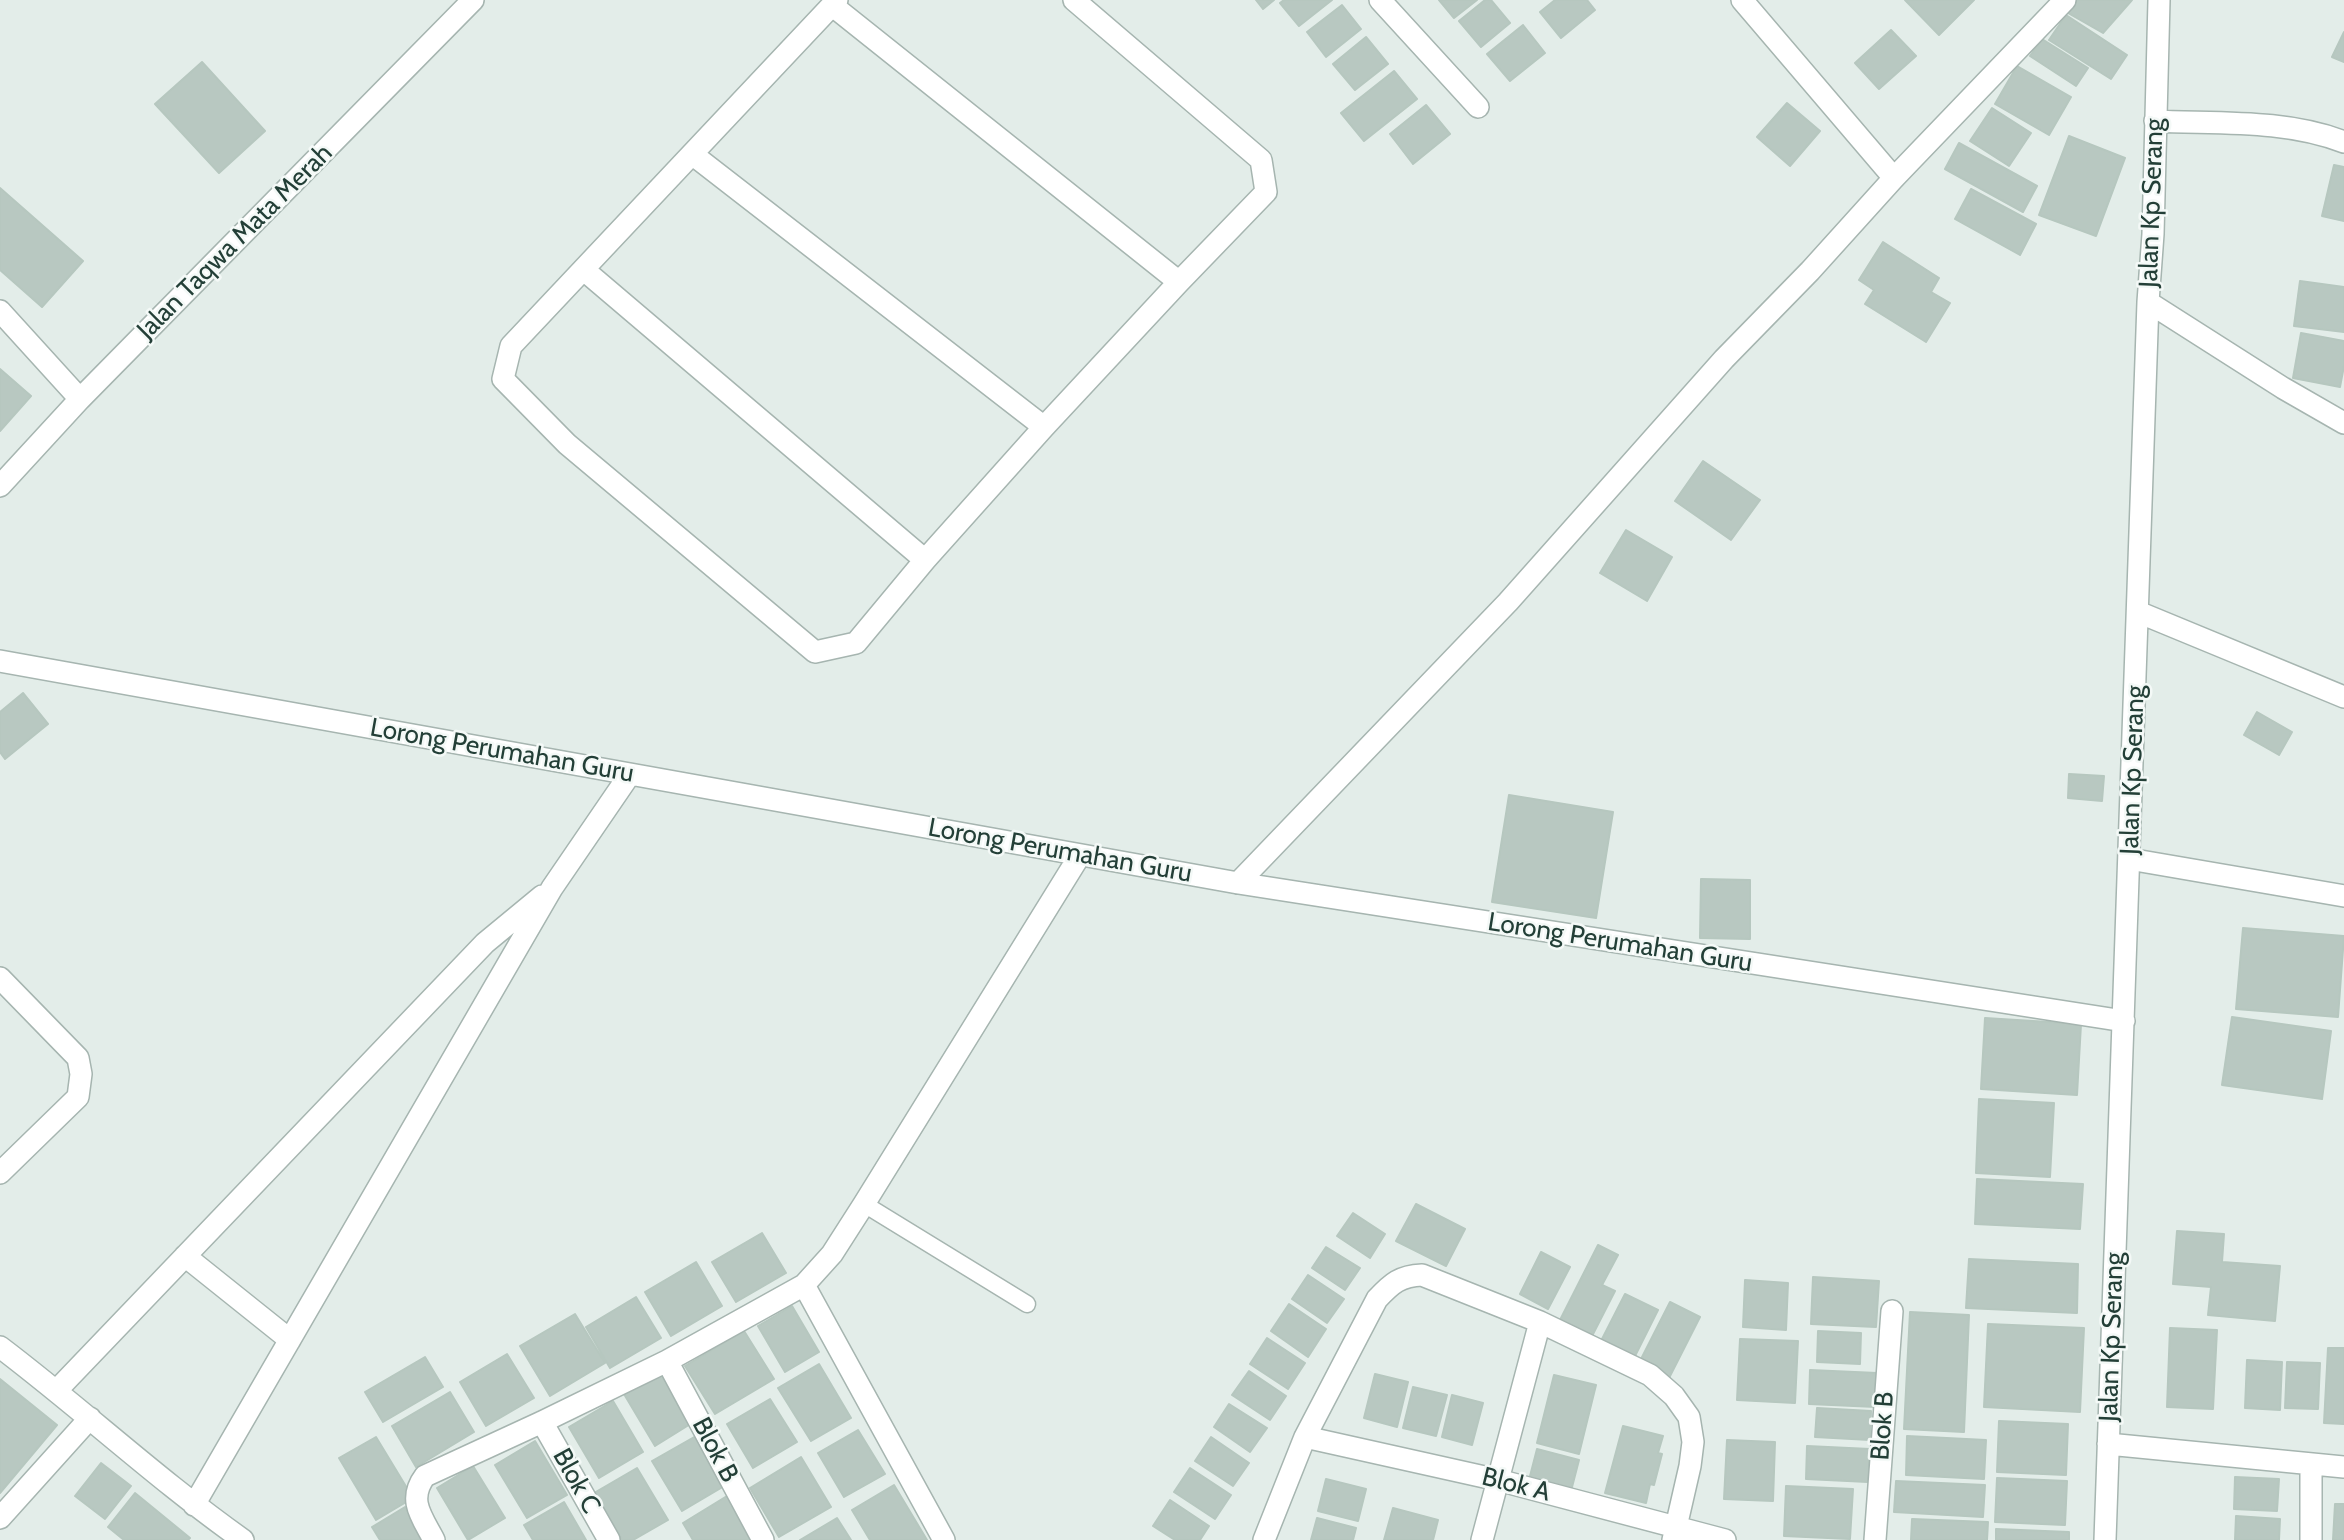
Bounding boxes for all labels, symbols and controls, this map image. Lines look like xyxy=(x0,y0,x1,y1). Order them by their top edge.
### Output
street label: Jalan Kp Serang xyxy=(2133,118,2171,288)
street label: Jalan Taqwa Mata Merah xyxy=(131,138,339,346)
street label: Jalan Kp Serang xyxy=(2114,685,2152,855)
street label: Lorong Perumahan Guru xyxy=(368,712,636,790)
street label: Lorong Perumahan Guru xyxy=(926,812,1194,890)
street label: Lorong Perumahan Guru xyxy=(1486,907,1754,979)
street label: Jalan Kp Serang xyxy=(2093,1252,2131,1422)
street label: Blok B xyxy=(1865,1391,1901,1461)
street label: Blok B xyxy=(685,1412,745,1488)
street label: Blok C xyxy=(546,1443,606,1519)
street label: Blok A xyxy=(1479,1461,1553,1509)

